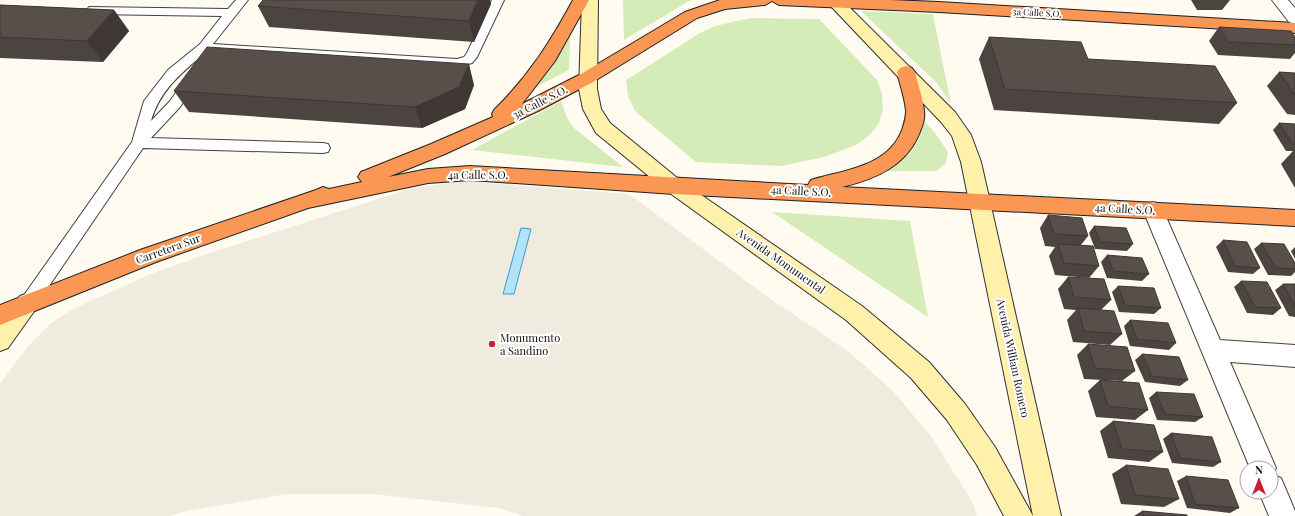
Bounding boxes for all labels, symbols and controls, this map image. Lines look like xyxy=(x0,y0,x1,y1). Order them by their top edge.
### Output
street label: 3a Calle S.O. xyxy=(1012,5,1062,19)
street label: 3a Calle S.O. xyxy=(510,81,570,122)
street label: 4a Calle S.O. xyxy=(448,167,508,182)
street label: 4a Calle S.O. xyxy=(770,181,832,200)
street label: 4a Calle S.O. xyxy=(1094,199,1156,218)
street label: Avenida Monumental xyxy=(733,224,829,297)
street label: Carretera Sur xyxy=(133,230,202,267)
street label: Avenida William Romero xyxy=(993,296,1033,419)
place label: Monumento a Sandino xyxy=(500,330,560,358)
marker: Monumento a Sandino xyxy=(487,339,497,349)
north arrow xyxy=(1239,460,1279,500)
text: N xyxy=(1255,462,1263,477)

